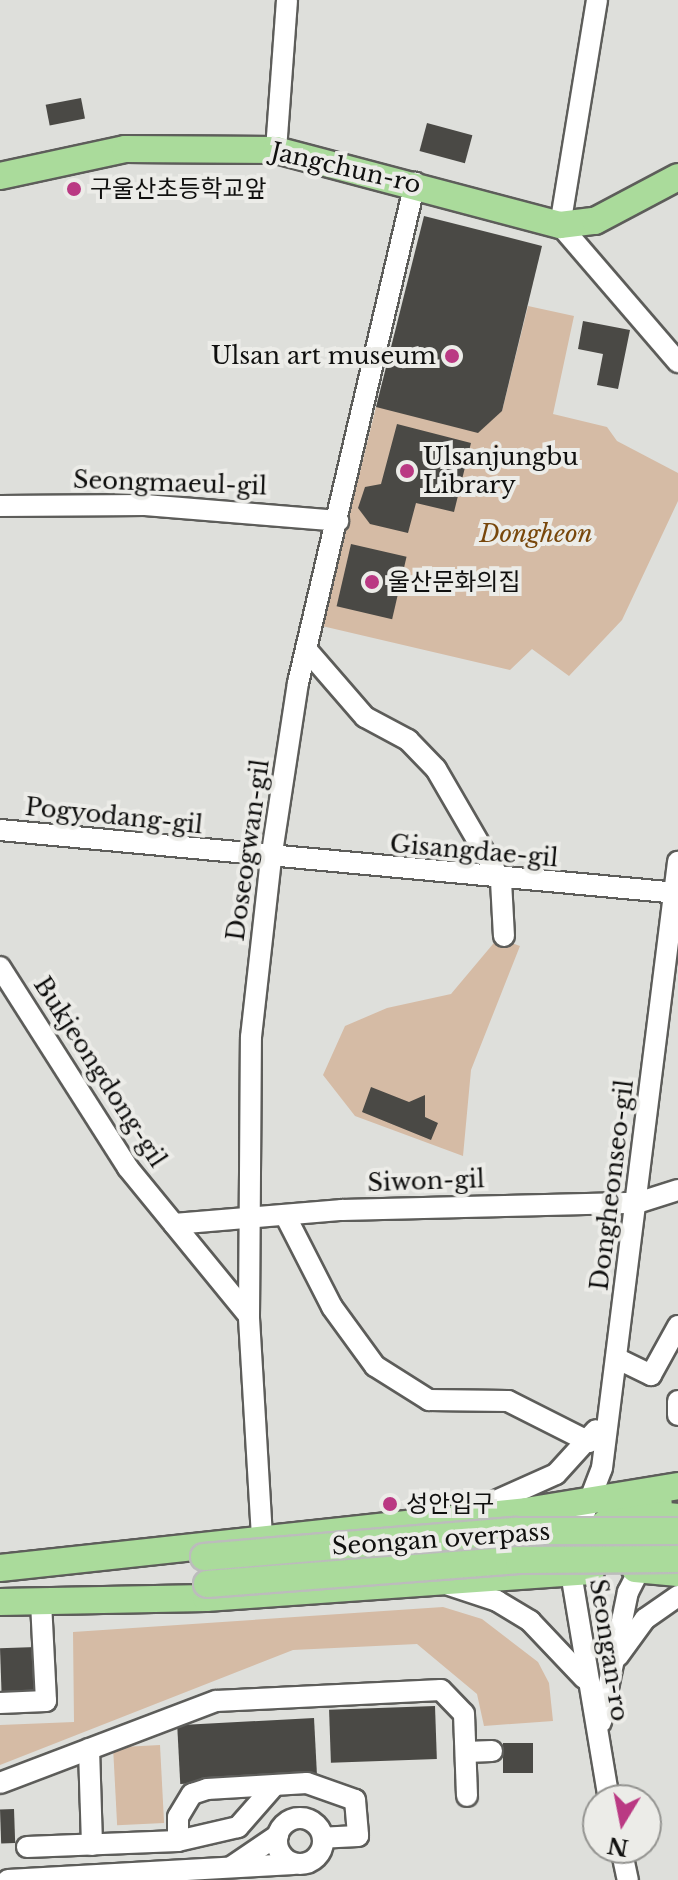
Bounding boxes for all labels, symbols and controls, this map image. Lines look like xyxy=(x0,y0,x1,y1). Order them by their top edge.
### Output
street label: Jangchun-ro xyxy=(268,137,424,199)
place label: 구울산초등학교앞 xyxy=(90,175,267,203)
marker: 구울산초등학교앞 xyxy=(65,180,83,198)
place label: Ulsan art museum xyxy=(211,342,436,370)
marker: Ulsan art museum xyxy=(443,347,461,365)
place label: Ulsanjungbu Library xyxy=(423,443,578,499)
marker: Ulsanjungbu Library xyxy=(398,462,416,480)
street label: Seongmaeul-gil xyxy=(73,465,267,501)
park label: Dongheon xyxy=(480,520,592,548)
place label: 울산문화의집 xyxy=(388,568,520,596)
marker: 울산문화의집 xyxy=(363,573,381,591)
street label: Doseogwan-gil xyxy=(221,757,275,943)
street label: Pogyodang-gil xyxy=(24,792,204,840)
street label: Gisangdae-gil xyxy=(389,829,559,873)
street label: Bukjeongdong-gil xyxy=(28,971,172,1173)
street label: Dongheonseo-gil xyxy=(585,1078,639,1292)
street label: Siwon-gil xyxy=(367,1165,485,1197)
place label: 성안입구 xyxy=(406,1490,494,1518)
marker: 성안입구 xyxy=(381,1495,399,1513)
street label: Seongan overpass xyxy=(331,1517,551,1561)
street label: Seongan-ro xyxy=(584,1577,634,1723)
north arrow xyxy=(582,1784,662,1864)
text: N xyxy=(606,1831,631,1861)

